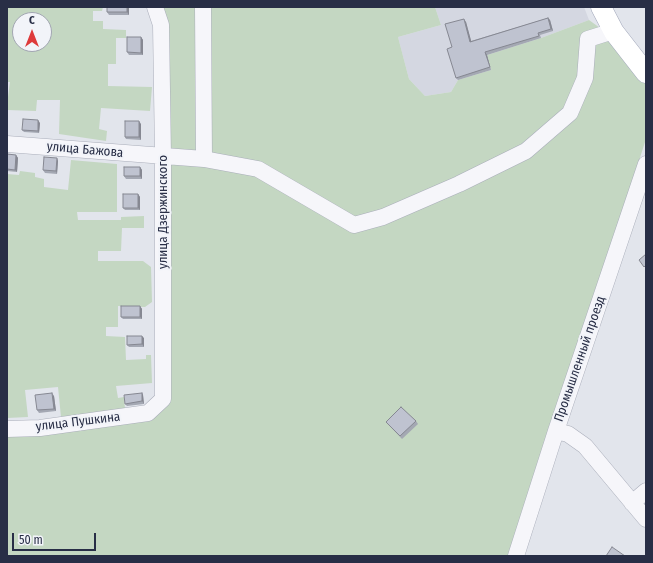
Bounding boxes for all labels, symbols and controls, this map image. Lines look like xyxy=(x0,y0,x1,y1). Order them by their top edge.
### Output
north arrow xyxy=(12,12,52,52)
text: С xyxy=(29,14,35,27)
street label: улица Бажова xyxy=(46,139,124,161)
street label: улица Дзержинского xyxy=(155,155,171,269)
street label: Промышленный проезд xyxy=(551,294,609,424)
street label: улица Пушкина xyxy=(35,409,121,435)
scale bar xyxy=(14,525,98,551)
text: 50 m xyxy=(19,533,43,547)

